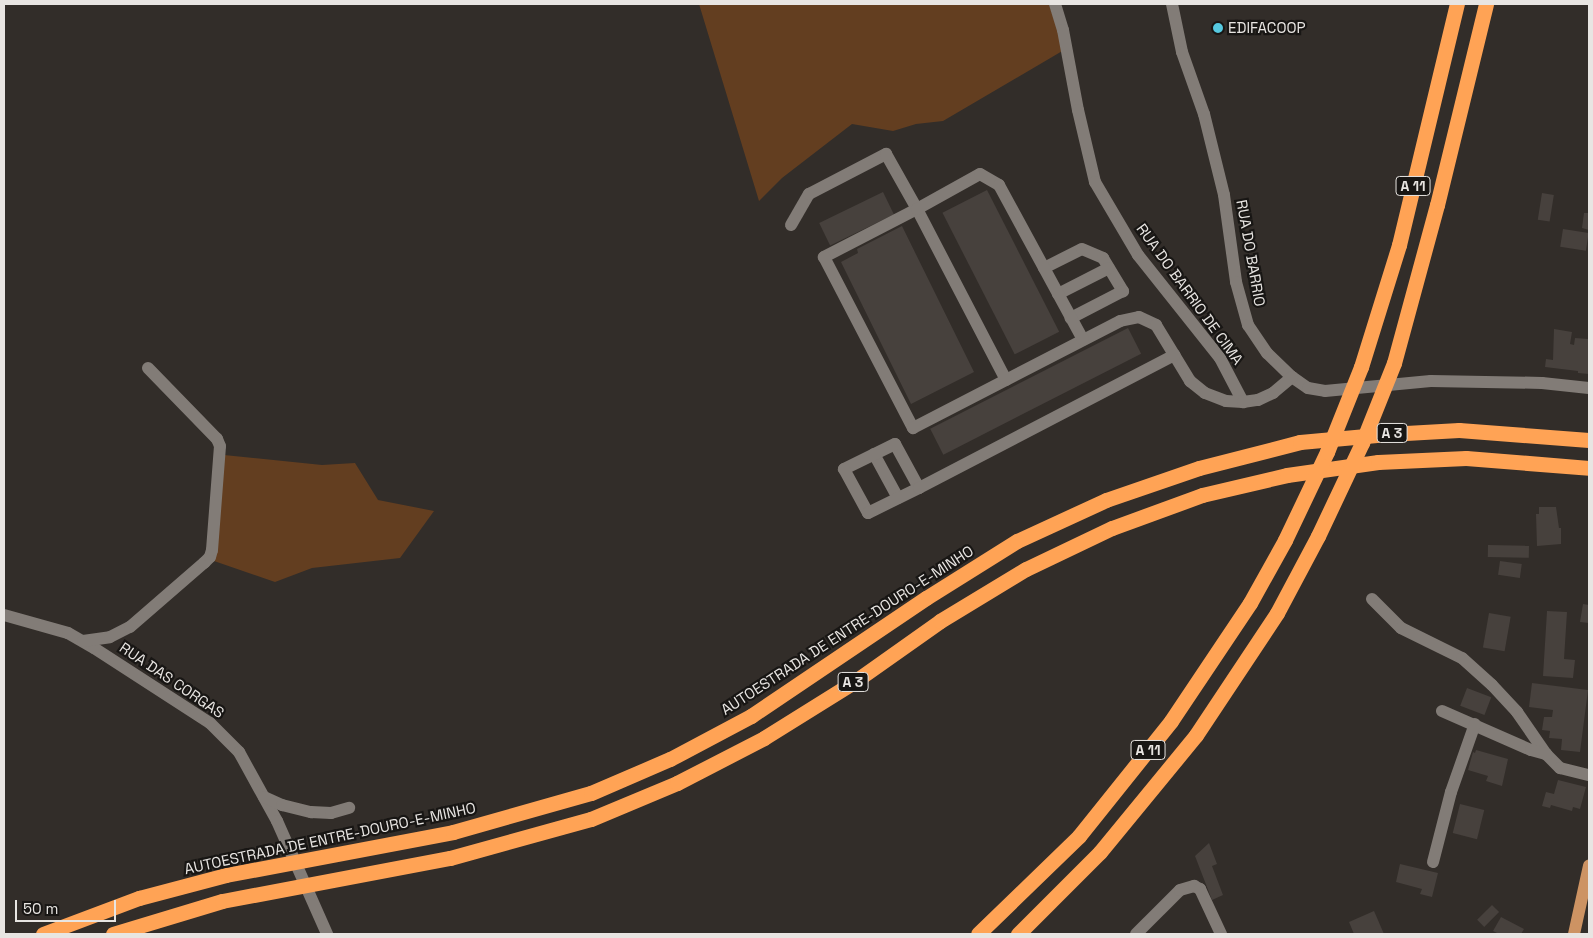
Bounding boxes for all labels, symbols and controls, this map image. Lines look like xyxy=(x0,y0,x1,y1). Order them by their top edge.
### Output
place label: EDIFACOOP xyxy=(1228,19,1306,37)
marker: EDIFACOOP xyxy=(1212,22,1224,34)
road number: A 11 xyxy=(1394,175,1432,198)
street label: RUA DO BARRIO xyxy=(1233,198,1269,308)
street label: RUA DO BARRIO DE CIMA xyxy=(1133,220,1247,368)
road number: A 3 xyxy=(1376,422,1408,444)
street label: AUTOESTRADA DE ENTRE-DOURO-E-MINHO xyxy=(717,541,977,719)
street label: RUA DAS CORGAS xyxy=(116,638,228,722)
road number: A 3 xyxy=(837,670,869,694)
road number: A 11 xyxy=(1129,738,1167,762)
street label: AUTOESTRADA DE ENTRE-DOURO-E-MINHO xyxy=(183,798,477,878)
scale bar xyxy=(18,890,119,922)
text: 50 m xyxy=(23,899,58,918)

